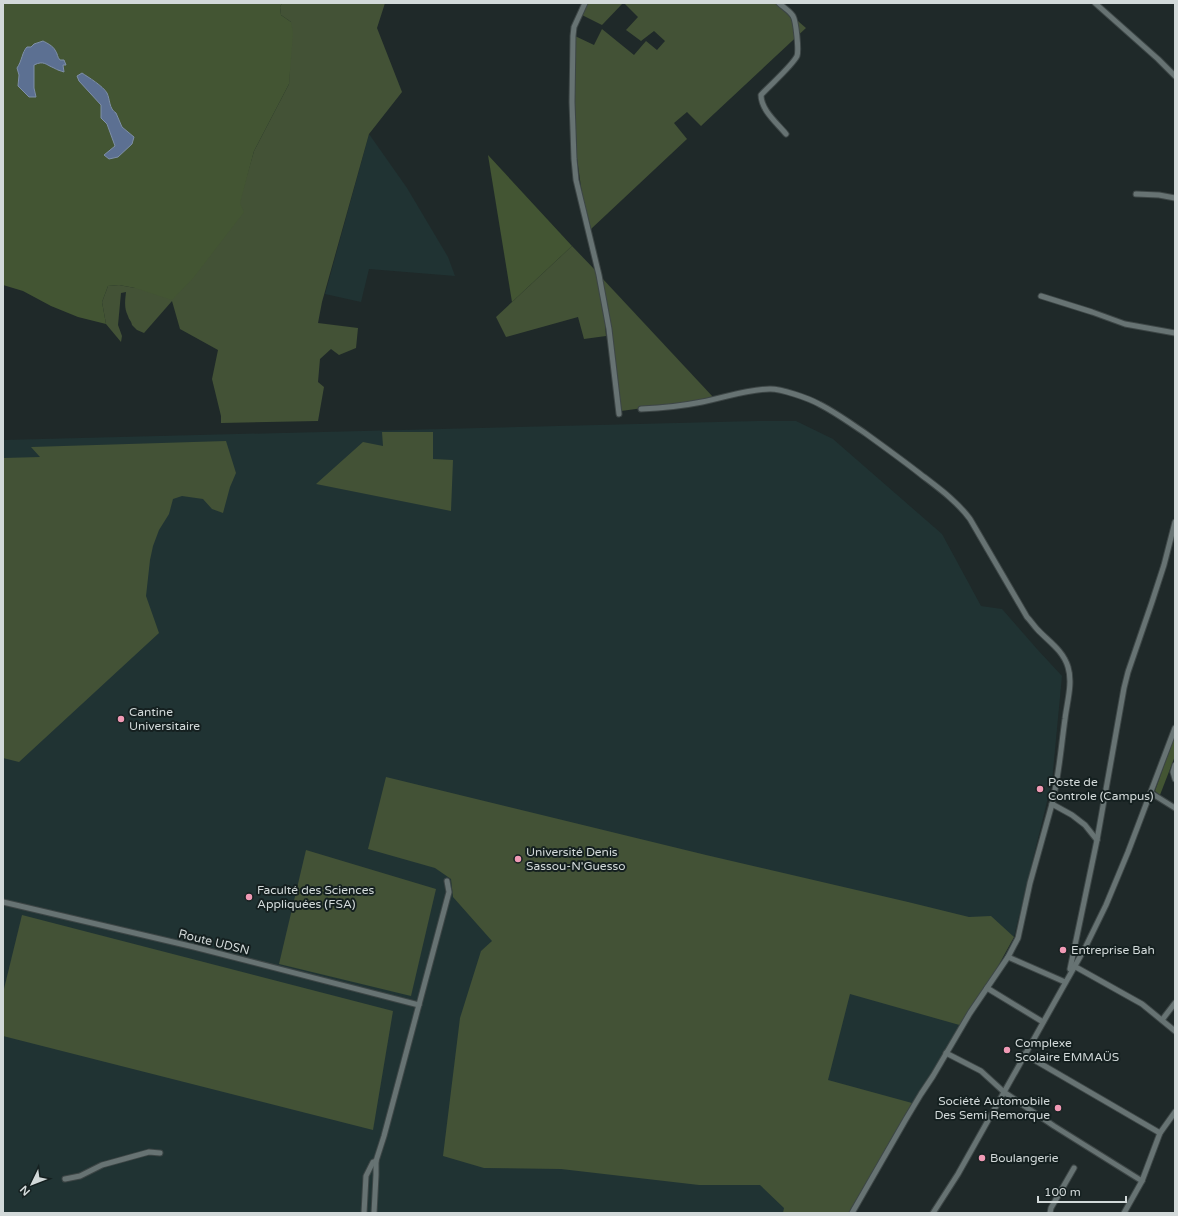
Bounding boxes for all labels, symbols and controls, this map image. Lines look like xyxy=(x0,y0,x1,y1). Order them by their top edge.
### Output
place label: Cantine Universitaire xyxy=(129,705,200,733)
marker: Cantine Universitaire xyxy=(116,714,126,724)
place label: Poste de Controle (Campus) xyxy=(1048,775,1154,803)
marker: Poste de Controle (Campus) xyxy=(1035,784,1045,794)
place label: Université Denis Sassou-N'Guesso xyxy=(526,845,625,873)
marker: Université Denis Sassou-N'Guesso xyxy=(513,854,523,864)
place label: Faculté des Sciences Appliquées (FSA) xyxy=(257,883,374,911)
marker: Faculté des Sciences Appliquées (FSA) xyxy=(244,892,254,902)
street label: Route UDSN xyxy=(177,926,251,958)
place label: Entreprise Bah xyxy=(1071,943,1155,957)
marker: Entreprise Bah xyxy=(1058,945,1068,955)
place label: Complexe Scolaire EMMAÜS xyxy=(1015,1036,1119,1064)
marker: Complexe Scolaire EMMAÜS xyxy=(1002,1045,1012,1055)
place label: Société Automobile Des Semi Remorque xyxy=(934,1094,1050,1122)
marker: Société Automobile Des Semi Remorque xyxy=(1053,1103,1063,1113)
place label: Boulangerie xyxy=(990,1151,1059,1165)
marker: Boulangerie xyxy=(977,1153,987,1163)
north arrow xyxy=(12,1164,52,1204)
scale bar xyxy=(1038,1178,1126,1204)
text: N xyxy=(17,1183,33,1198)
text: 100 m xyxy=(1044,1185,1081,1199)

